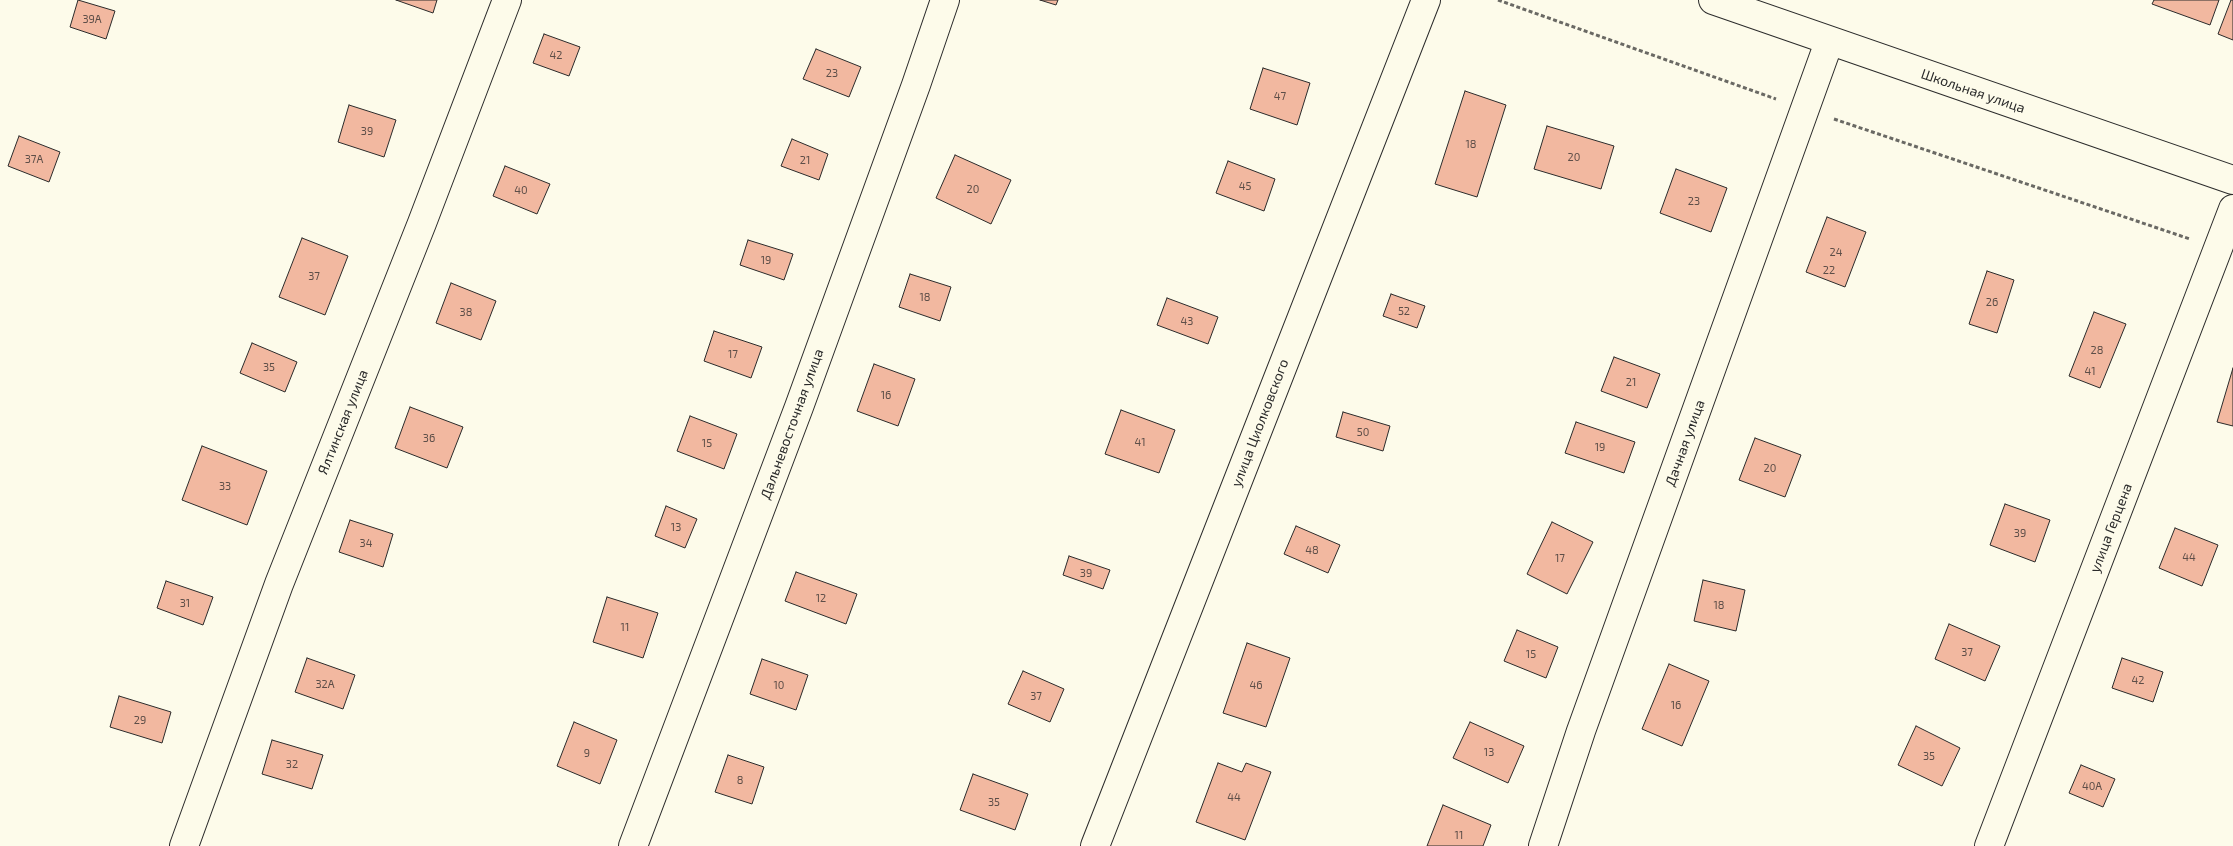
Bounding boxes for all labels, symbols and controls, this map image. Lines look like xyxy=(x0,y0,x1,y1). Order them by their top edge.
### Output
house number: 39А xyxy=(82,12,102,26)
house number: 42 xyxy=(550,48,562,62)
street label: Школьная улица xyxy=(1919,65,2027,117)
house number: 23 xyxy=(826,66,838,80)
house number: 47 xyxy=(1274,89,1286,103)
house number: 39 xyxy=(361,124,373,138)
house number: 18 xyxy=(1465,137,1477,151)
house number: 20 xyxy=(1568,150,1580,164)
house number: 37А xyxy=(25,152,43,166)
house number: 21 xyxy=(800,153,810,167)
house number: 45 xyxy=(1239,179,1251,193)
house number: 20 xyxy=(967,182,979,196)
house number: 40 xyxy=(514,183,528,197)
house number: 23 xyxy=(1688,194,1700,208)
house number: 24 xyxy=(1830,245,1842,259)
house number: 19 xyxy=(761,253,771,267)
house number: 22 xyxy=(1823,263,1835,277)
house number: 37 xyxy=(308,269,320,283)
house number: 18 xyxy=(919,290,931,304)
house number: 26 xyxy=(1986,295,1998,309)
house number: 52 xyxy=(1398,304,1410,318)
house number: 38 xyxy=(460,305,472,319)
house number: 43 xyxy=(1181,314,1193,328)
house number: 28 xyxy=(2091,343,2103,357)
house number: 17 xyxy=(728,347,738,361)
street label: Дальневосточная улица xyxy=(757,347,827,501)
street label: улица Циолковского xyxy=(1228,357,1292,489)
house number: 35 xyxy=(263,360,275,374)
house number: 41 xyxy=(2084,364,2096,378)
street label: Ялтинская улица xyxy=(314,367,372,477)
house number: 21 xyxy=(1626,375,1636,389)
house number: 16 xyxy=(881,388,891,402)
street label: Дачная улица xyxy=(1662,398,1708,488)
house number: 50 xyxy=(1357,425,1369,439)
house number: 36 xyxy=(423,431,435,445)
house number: 41 xyxy=(1134,435,1146,449)
house number: 15 xyxy=(702,436,712,450)
house number: 19 xyxy=(1595,440,1605,454)
house number: 20 xyxy=(1764,461,1776,475)
house number: 33 xyxy=(219,479,231,493)
street label: улица Герцена xyxy=(2086,481,2136,575)
house number: 13 xyxy=(671,520,681,534)
house number: 39 xyxy=(2014,526,2026,540)
house number: 34 xyxy=(360,536,372,550)
house number: 48 xyxy=(1305,543,1319,557)
house number: 44 xyxy=(2182,550,2196,564)
house number: 17 xyxy=(1555,551,1565,565)
house number: 39 xyxy=(1080,566,1092,580)
house number: 12 xyxy=(816,591,826,605)
house number: 31 xyxy=(180,596,190,610)
house number: 18 xyxy=(1713,598,1725,612)
house number: 11 xyxy=(621,620,629,634)
house number: 37 xyxy=(1961,645,1973,659)
house number: 15 xyxy=(1526,647,1536,661)
house number: 42 xyxy=(2132,673,2144,687)
house number: 32А xyxy=(315,677,335,691)
house number: 10 xyxy=(773,678,785,692)
house number: 46 xyxy=(1249,678,1263,692)
house number: 37 xyxy=(1030,689,1042,703)
house number: 16 xyxy=(1671,698,1681,712)
house number: 29 xyxy=(134,713,146,727)
house number: 13 xyxy=(1484,745,1494,759)
house number: 9 xyxy=(584,746,590,760)
house number: 35 xyxy=(1923,749,1935,763)
house number: 32 xyxy=(286,757,298,771)
house number: 8 xyxy=(737,773,743,787)
house number: 40А xyxy=(2082,779,2102,793)
house number: 44 xyxy=(1227,790,1241,804)
house number: 35 xyxy=(988,795,1000,809)
house number: 11 xyxy=(1455,828,1463,842)

